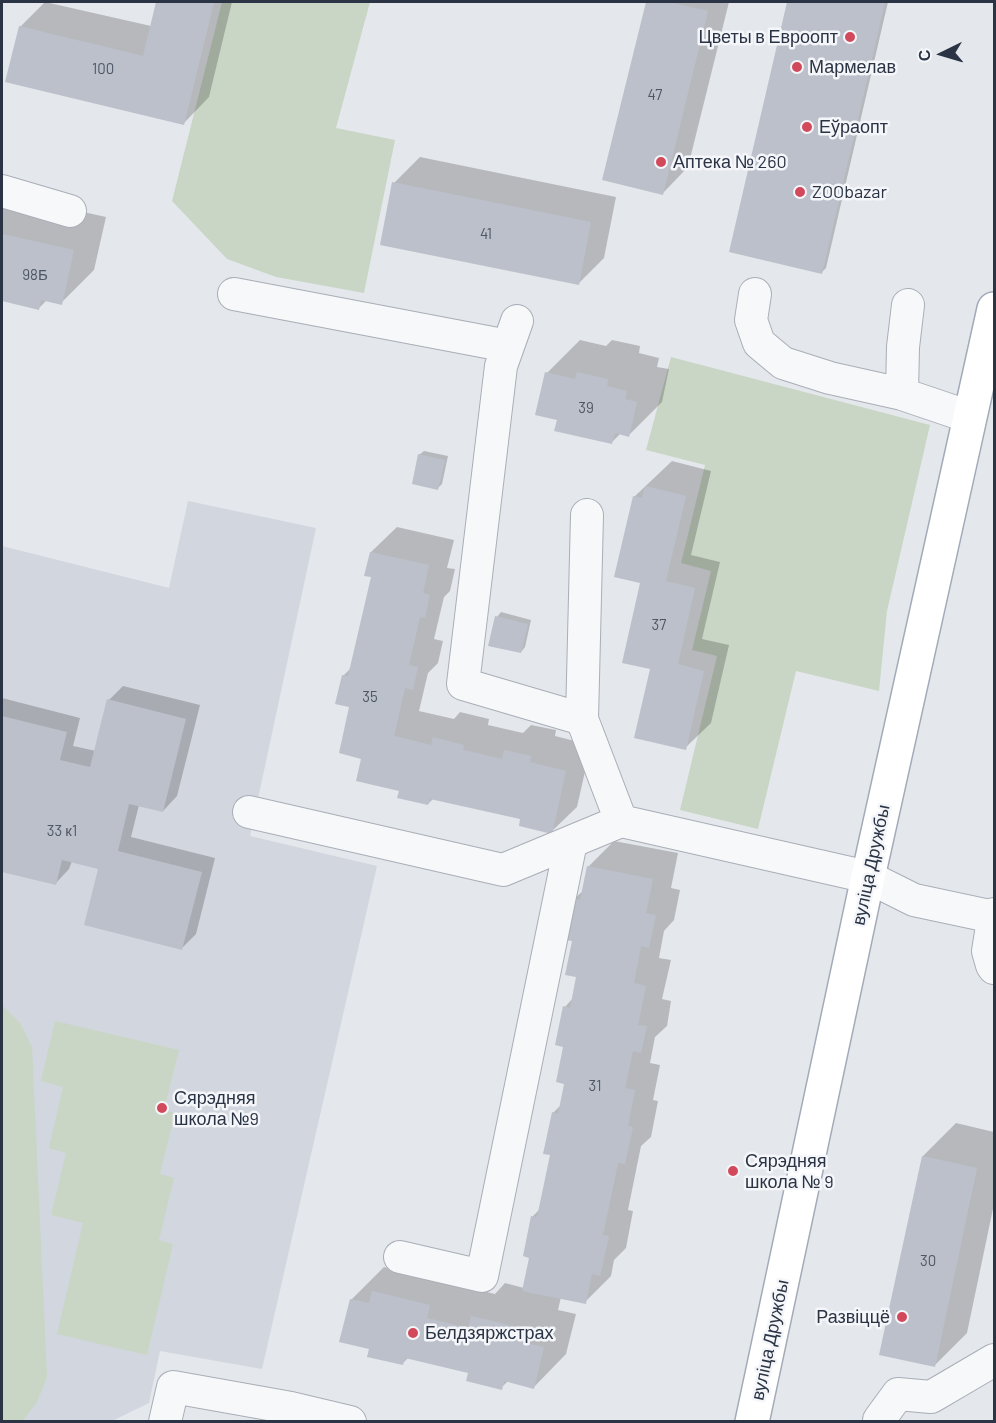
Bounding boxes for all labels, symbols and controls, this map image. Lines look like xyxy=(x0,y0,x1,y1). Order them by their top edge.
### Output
north arrow xyxy=(912,24,972,84)
place label: Цветы в Евроопт xyxy=(698,26,838,48)
marker: Цветы в Евроопт xyxy=(843,30,857,44)
text: С xyxy=(914,49,934,62)
place label: Мармелав xyxy=(809,56,896,78)
house number: 100 xyxy=(92,60,114,78)
marker: Мармелав xyxy=(790,60,804,74)
house number: 47 xyxy=(648,86,662,104)
place label: Еўраопт xyxy=(819,116,888,138)
marker: Еўраопт xyxy=(800,120,814,134)
place label: Аптека № 260 xyxy=(673,151,787,173)
marker: Аптека № 260 xyxy=(654,155,668,169)
place label: ZOObazar xyxy=(812,181,887,203)
marker: ZOObazar xyxy=(793,185,807,199)
house number: 41 xyxy=(480,225,492,243)
house number: 98Б xyxy=(22,266,48,284)
house number: 39 xyxy=(578,399,594,417)
house number: 37 xyxy=(652,616,666,634)
house number: 35 xyxy=(362,688,378,706)
street label: вуліца Дружбы xyxy=(848,803,894,927)
house number: 33 к1 xyxy=(47,822,77,840)
house number: 31 xyxy=(589,1077,601,1095)
place label: Сярэдняя школа №9 xyxy=(174,1087,259,1130)
marker: Сярэдняя школа №9 xyxy=(155,1101,169,1115)
place label: Сярэдняя школа № 9 xyxy=(745,1150,834,1192)
marker: Сярэдняя школа № 9 xyxy=(726,1164,740,1178)
house number: 30 xyxy=(920,1252,936,1270)
street label: вуліца Дружбы xyxy=(747,1278,793,1402)
place label: Развіццё xyxy=(816,1306,890,1328)
marker: Развіццё xyxy=(895,1310,909,1324)
place label: Белдзяржстрах xyxy=(425,1322,554,1344)
marker: Белдзяржстрах xyxy=(406,1326,420,1340)

